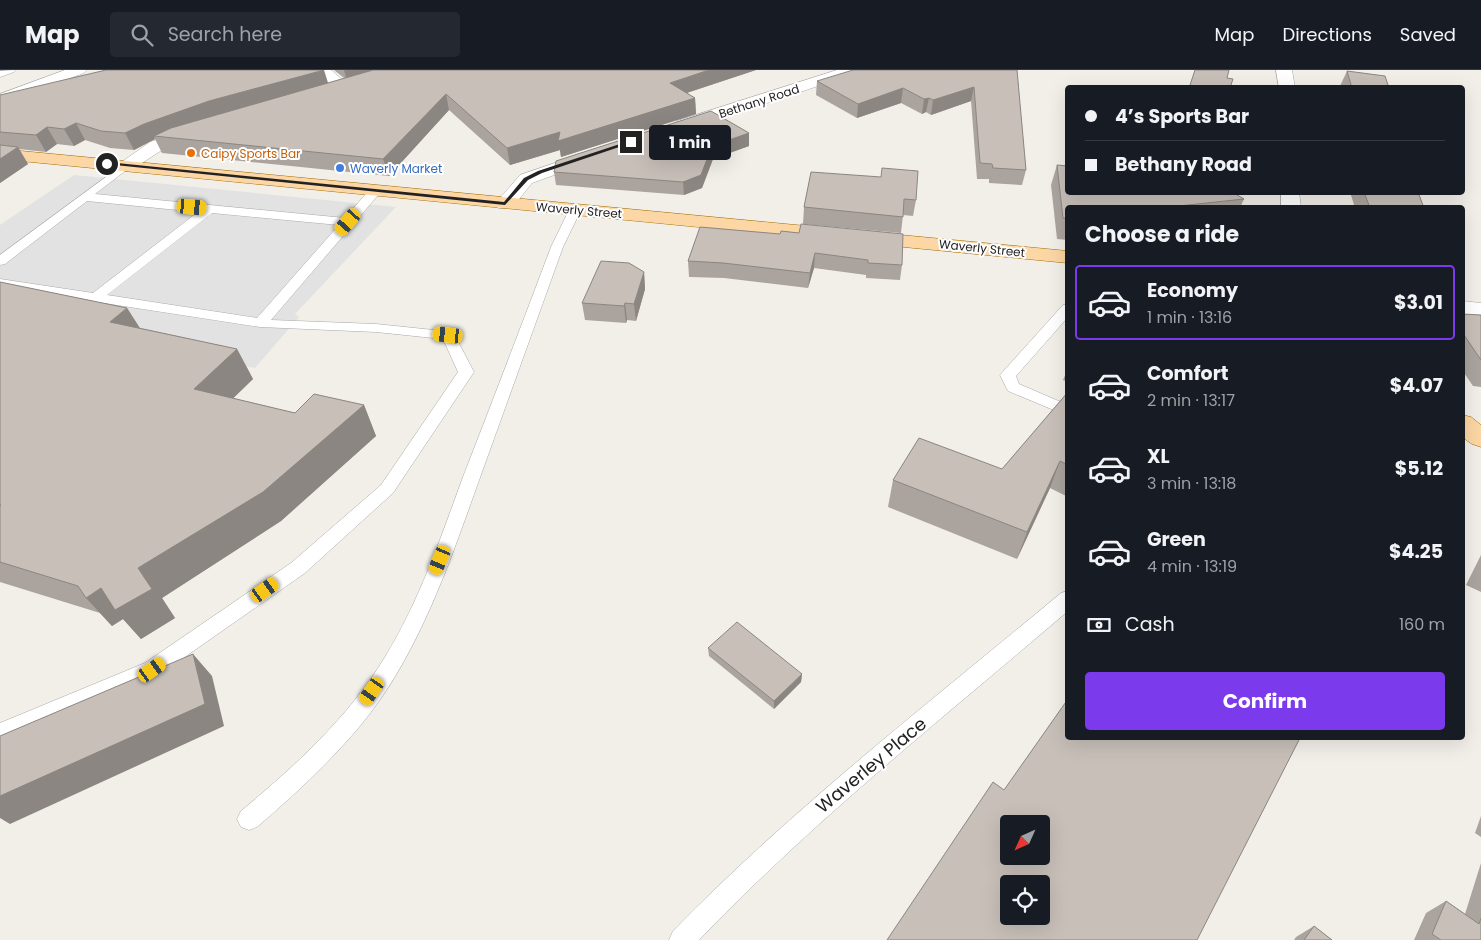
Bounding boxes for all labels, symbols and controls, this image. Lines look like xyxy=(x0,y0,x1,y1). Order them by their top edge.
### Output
search box xyxy=(110,12,460,57)
text: Map xyxy=(25,18,80,51)
icon: search xyxy=(128,21,156,49)
text: Search here xyxy=(168,21,282,48)
text: Map xyxy=(1215,22,1254,47)
text: Directions xyxy=(1282,22,1372,47)
text: Saved xyxy=(1400,22,1456,47)
street label: Bethany Road xyxy=(717,80,801,122)
text: 4’s Sports Bar xyxy=(1115,103,1249,130)
callout: 1 min xyxy=(648,124,731,160)
route end xyxy=(620,131,642,153)
text: 1 min xyxy=(669,131,711,154)
place label: Caipy Sports Bar xyxy=(201,145,301,162)
marker: Caipy Sports Bar xyxy=(185,147,197,159)
text: Bethany Road xyxy=(1115,151,1252,178)
route start xyxy=(96,153,118,175)
place label: Waverly Market xyxy=(350,160,442,177)
marker: Waverly Market xyxy=(334,162,346,174)
car xyxy=(176,198,207,216)
street label: Waverly Street xyxy=(535,198,623,222)
car xyxy=(332,206,363,238)
text: Choose a ride xyxy=(1085,219,1239,250)
street label: Waverly Street xyxy=(938,235,1026,261)
text: Economy xyxy=(1147,277,1238,304)
icon: car xyxy=(1087,280,1132,325)
text: $3.01 xyxy=(1394,289,1443,316)
text: 1 min · 13:16 xyxy=(1147,306,1232,329)
car xyxy=(432,326,463,344)
text: Comfort xyxy=(1147,360,1229,387)
icon: car xyxy=(1087,363,1132,408)
text: $4.07 xyxy=(1390,372,1443,399)
text: 2 min · 13:17 xyxy=(1147,389,1235,412)
text: XL xyxy=(1147,443,1170,470)
icon: car xyxy=(1087,446,1132,491)
text: $5.12 xyxy=(1395,455,1443,482)
text: 3 min · 13:18 xyxy=(1147,472,1236,495)
text: Green xyxy=(1147,526,1206,553)
icon: car xyxy=(1087,529,1132,574)
text: $4.25 xyxy=(1389,538,1443,565)
car xyxy=(427,543,452,577)
text: 4 min · 13:19 xyxy=(1147,555,1237,578)
car xyxy=(248,575,281,605)
icon: cash xyxy=(1085,611,1113,639)
text: Cash xyxy=(1125,611,1175,638)
text: 160 m xyxy=(1399,613,1445,636)
car xyxy=(135,655,168,685)
button: Confirm xyxy=(1085,672,1445,730)
car xyxy=(357,674,386,708)
street label: Waverley Place xyxy=(810,711,932,819)
north arrow xyxy=(1000,815,1050,865)
map controls xyxy=(1000,815,1050,925)
button: locate xyxy=(1000,875,1050,925)

